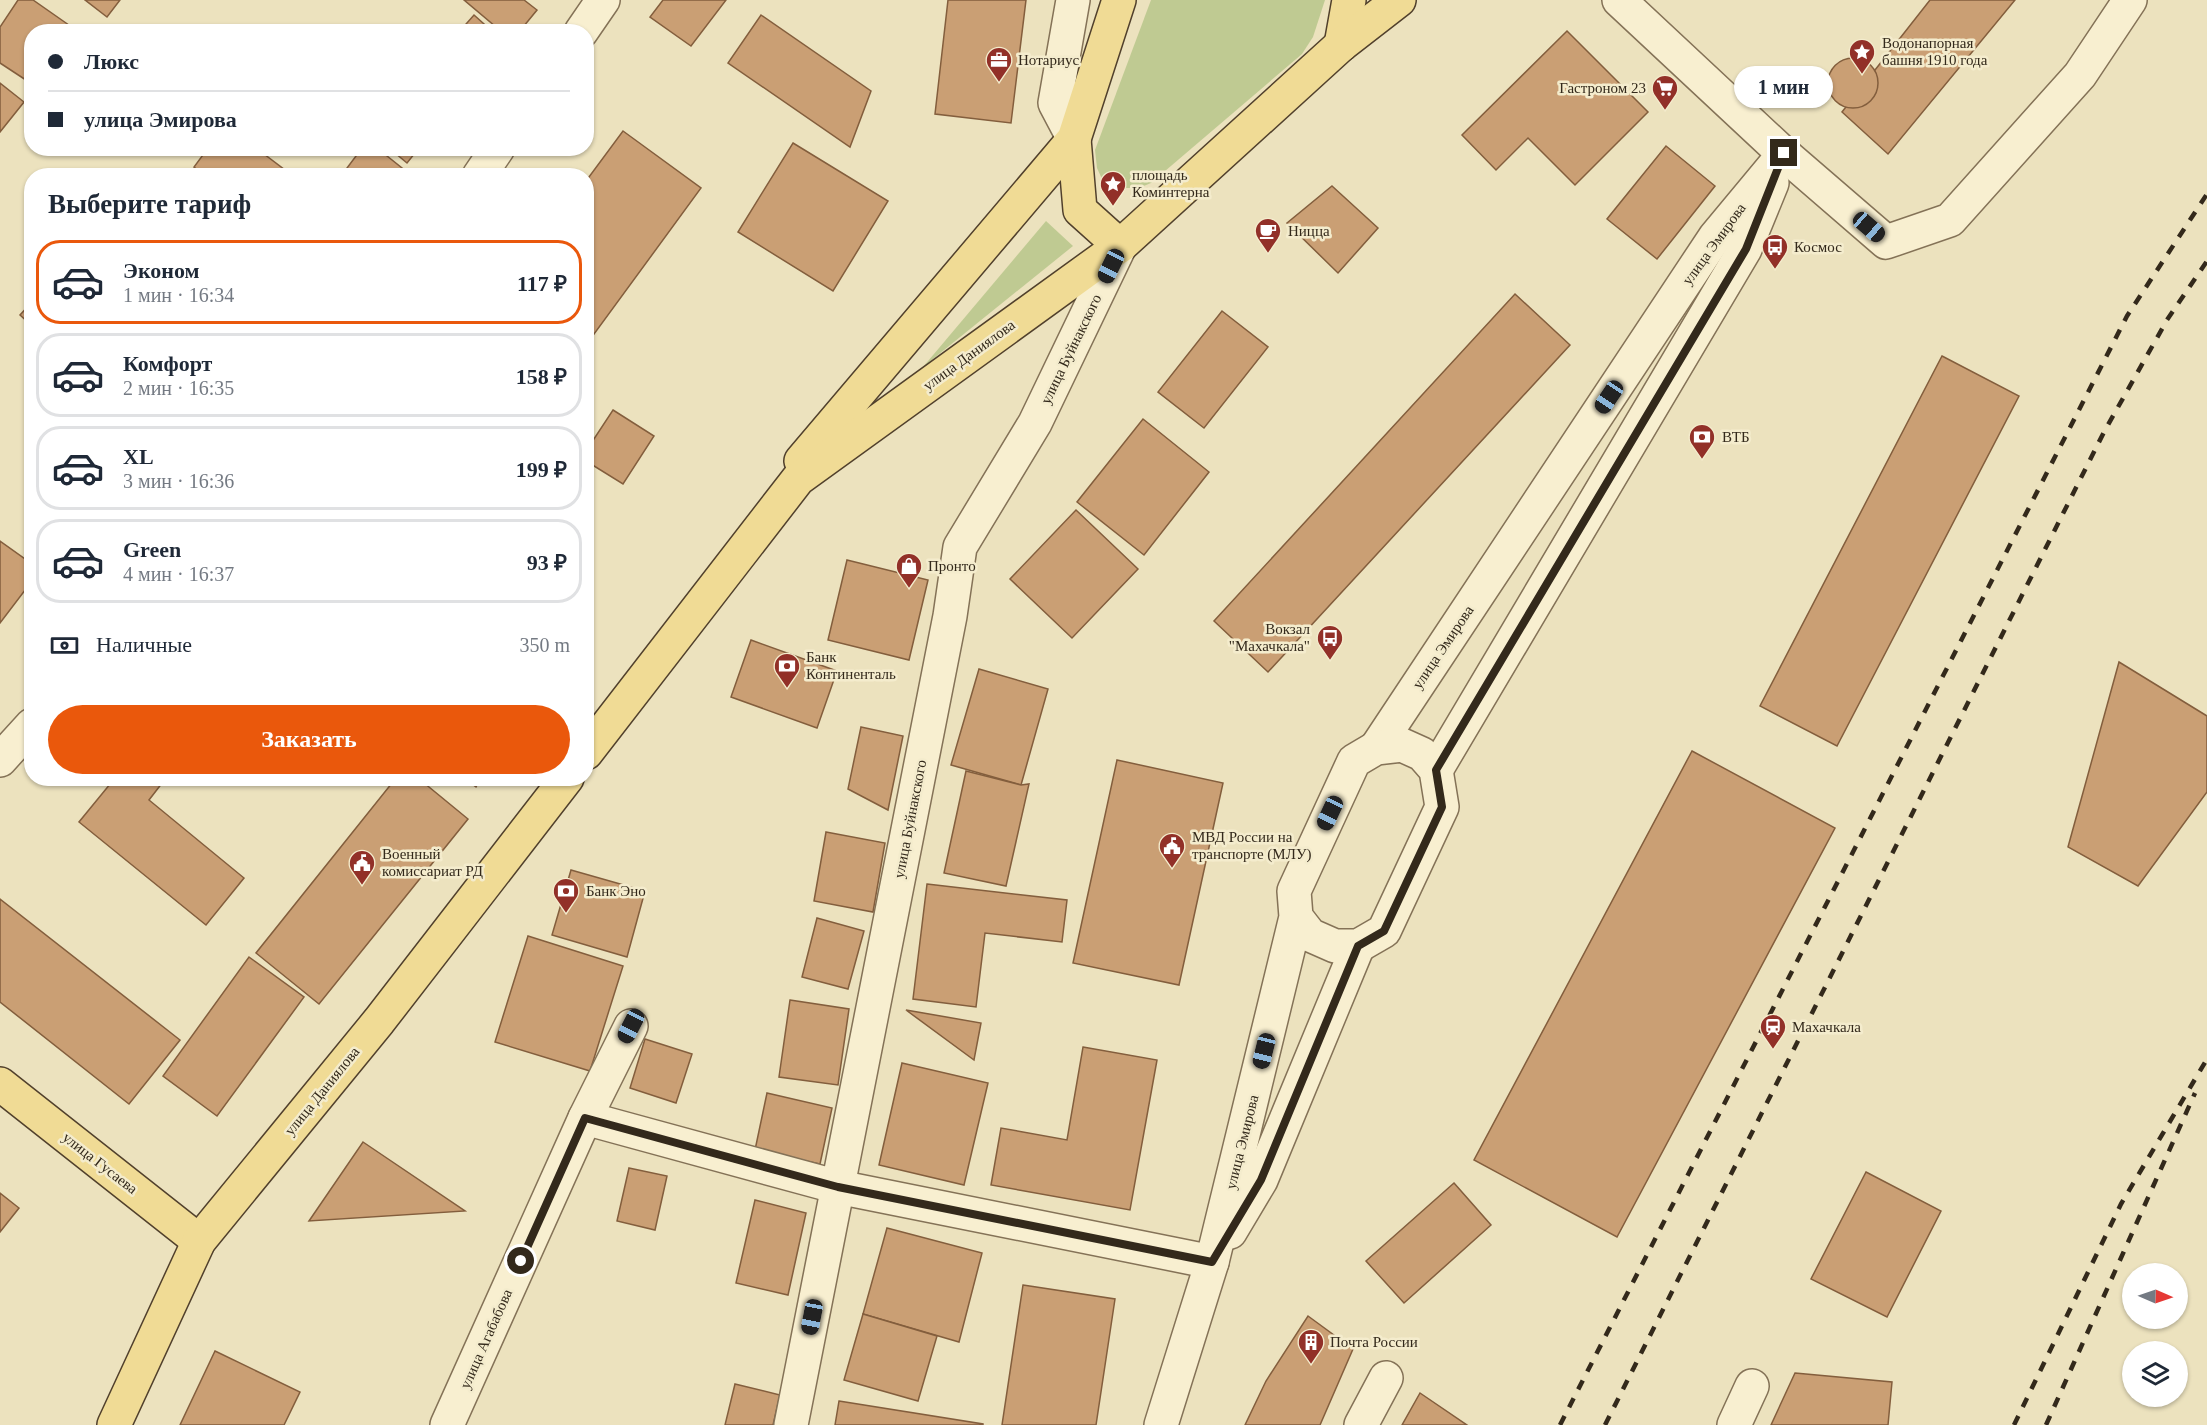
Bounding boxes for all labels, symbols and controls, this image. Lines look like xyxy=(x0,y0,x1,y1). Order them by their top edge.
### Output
place label: Водонапорная башня 1910 года xyxy=(1882,35,1988,68)
place icon: Водонапорная башня 1910 года xyxy=(1847,37,1877,75)
office icon: Нотариус xyxy=(984,45,1014,83)
text: Люкс xyxy=(84,49,139,74)
place label: Нотариус xyxy=(1018,52,1080,68)
callout: 1 мин xyxy=(1734,66,1834,108)
supermarket icon: Гастроном 23 xyxy=(1650,73,1680,111)
text: 1 мин xyxy=(1758,76,1809,98)
place label: Гастроном 23 xyxy=(1559,80,1646,96)
text: улица Эмирова xyxy=(84,107,237,132)
route end xyxy=(1770,139,1797,166)
place label: площадь Коминтерна xyxy=(1132,167,1210,200)
place icon: площадь Коминтерна xyxy=(1098,169,1128,207)
text: Выберите тариф xyxy=(48,189,251,219)
street label: улица Эмирова xyxy=(1679,200,1749,288)
car xyxy=(1850,208,1888,246)
cafe icon: Ницца xyxy=(1253,216,1283,254)
place label: Ницца xyxy=(1288,223,1330,239)
bus stop icon: Космос xyxy=(1760,232,1790,270)
place label: Космос xyxy=(1794,239,1842,255)
car xyxy=(1095,246,1127,286)
icon: car xyxy=(51,255,105,309)
text: Эконом xyxy=(123,258,200,283)
text: 117 ₽ xyxy=(517,271,567,296)
text: 1 мин · 16:34 xyxy=(123,284,234,306)
street label: улица Буйнакского xyxy=(1037,292,1105,406)
street label: улица Даниялова xyxy=(920,316,1018,394)
icon: car xyxy=(51,348,105,402)
text: Комфорт xyxy=(123,351,212,376)
text: 158 ₽ xyxy=(516,364,567,389)
text: 2 мин · 16:35 xyxy=(123,377,234,399)
car xyxy=(1591,377,1627,417)
bank icon: ВТБ xyxy=(1687,422,1717,460)
place label: ВТБ xyxy=(1722,429,1750,445)
icon: car xyxy=(51,441,105,495)
text: XL xyxy=(123,444,154,469)
text: 199 ₽ xyxy=(516,457,567,482)
text: 3 мин · 16:36 xyxy=(123,470,234,492)
icon: car xyxy=(51,534,105,588)
text: Green xyxy=(123,537,181,562)
text: 93 ₽ xyxy=(527,550,567,575)
shop icon: Пронто xyxy=(894,551,924,589)
place label: Пронто xyxy=(928,558,976,574)
text: 4 мин · 16:37 xyxy=(123,563,234,585)
street label: улица Эмирова xyxy=(1409,602,1477,692)
place label: Вокзал "Махачкала" xyxy=(1229,621,1311,654)
bus stop icon: Вокзал "Махачкала" xyxy=(1315,623,1345,661)
icon: cash xyxy=(48,629,81,662)
text: Наличные xyxy=(96,632,192,657)
text: 350 m xyxy=(519,634,570,656)
place label: Банк Континенталь xyxy=(806,649,896,682)
bank icon: Банк Континенталь xyxy=(772,651,802,689)
button: Заказать xyxy=(48,705,570,774)
street label: улица Буйнакского xyxy=(891,759,929,879)
car xyxy=(1314,793,1346,833)
place label: МВД России на транспорте (МЛУ) xyxy=(1192,829,1312,863)
public building icon: МВД России на транспорте (МЛУ) xyxy=(1157,831,1187,869)
place label: Военный комиссариат РД xyxy=(382,846,483,879)
public building icon: Военный комиссариат РД xyxy=(347,848,377,886)
bank icon: Банк Эно xyxy=(551,876,581,914)
place label: Банк Эно xyxy=(586,883,646,899)
car xyxy=(615,1006,647,1046)
station icon: Махачкала xyxy=(1758,1012,1788,1050)
place label: Махачкала xyxy=(1792,1019,1861,1035)
car xyxy=(1251,1031,1277,1071)
street label: улица Даниялова xyxy=(281,1043,363,1138)
street label: улица Эмирова xyxy=(1223,1093,1262,1191)
street label: улица Гусаева xyxy=(60,1129,141,1197)
route start xyxy=(507,1247,534,1274)
north arrow xyxy=(2122,1263,2188,1329)
map controls xyxy=(2122,1263,2188,1407)
street label: улица Агабабова xyxy=(457,1286,515,1391)
car xyxy=(800,1298,824,1336)
building icon: Почта России xyxy=(1296,1327,1326,1365)
place label: Почта России xyxy=(1330,1334,1418,1350)
button: layers xyxy=(2122,1341,2188,1407)

